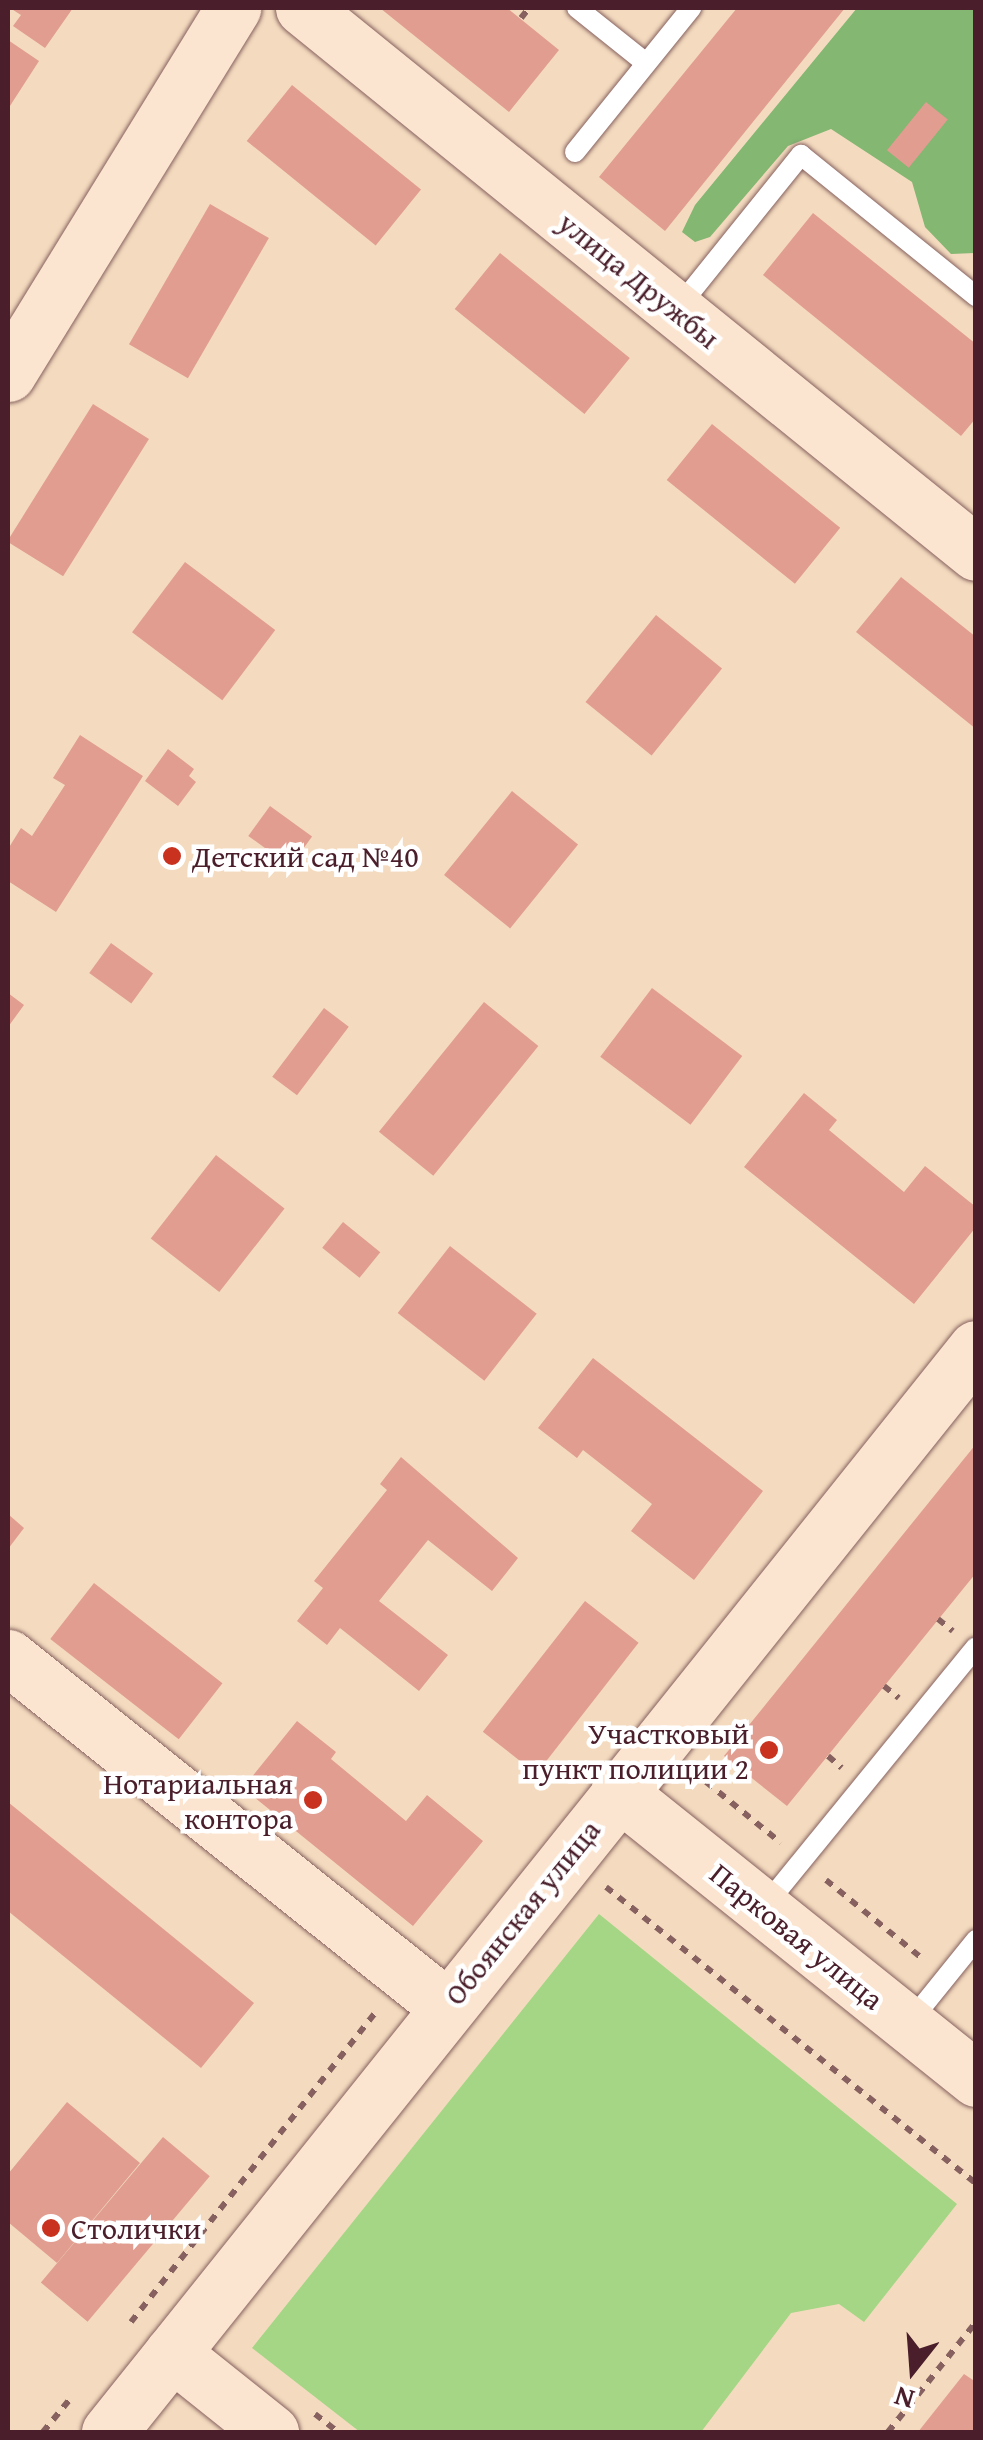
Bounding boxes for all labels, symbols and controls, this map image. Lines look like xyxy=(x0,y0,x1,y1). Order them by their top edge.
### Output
street label: улица Дружбы xyxy=(551,204,727,356)
place label: Детский сад №40 xyxy=(192,838,419,874)
marker: Детский сад №40 xyxy=(161,845,183,867)
place label: Участковый пункт полиции 2 xyxy=(522,1715,749,1786)
marker: Участковый пункт полиции 2 xyxy=(758,1739,780,1761)
place label: Нотариальная контора xyxy=(103,1765,293,1836)
marker: Нотариальная контора xyxy=(302,1789,324,1811)
street label: Обоянская улица xyxy=(436,1812,608,2012)
street label: Парковая улица xyxy=(703,1855,891,2017)
place label: Столички xyxy=(71,2210,201,2246)
marker: Столички xyxy=(40,2217,62,2239)
north arrow xyxy=(863,2320,963,2420)
text: N xyxy=(889,2377,919,2422)

